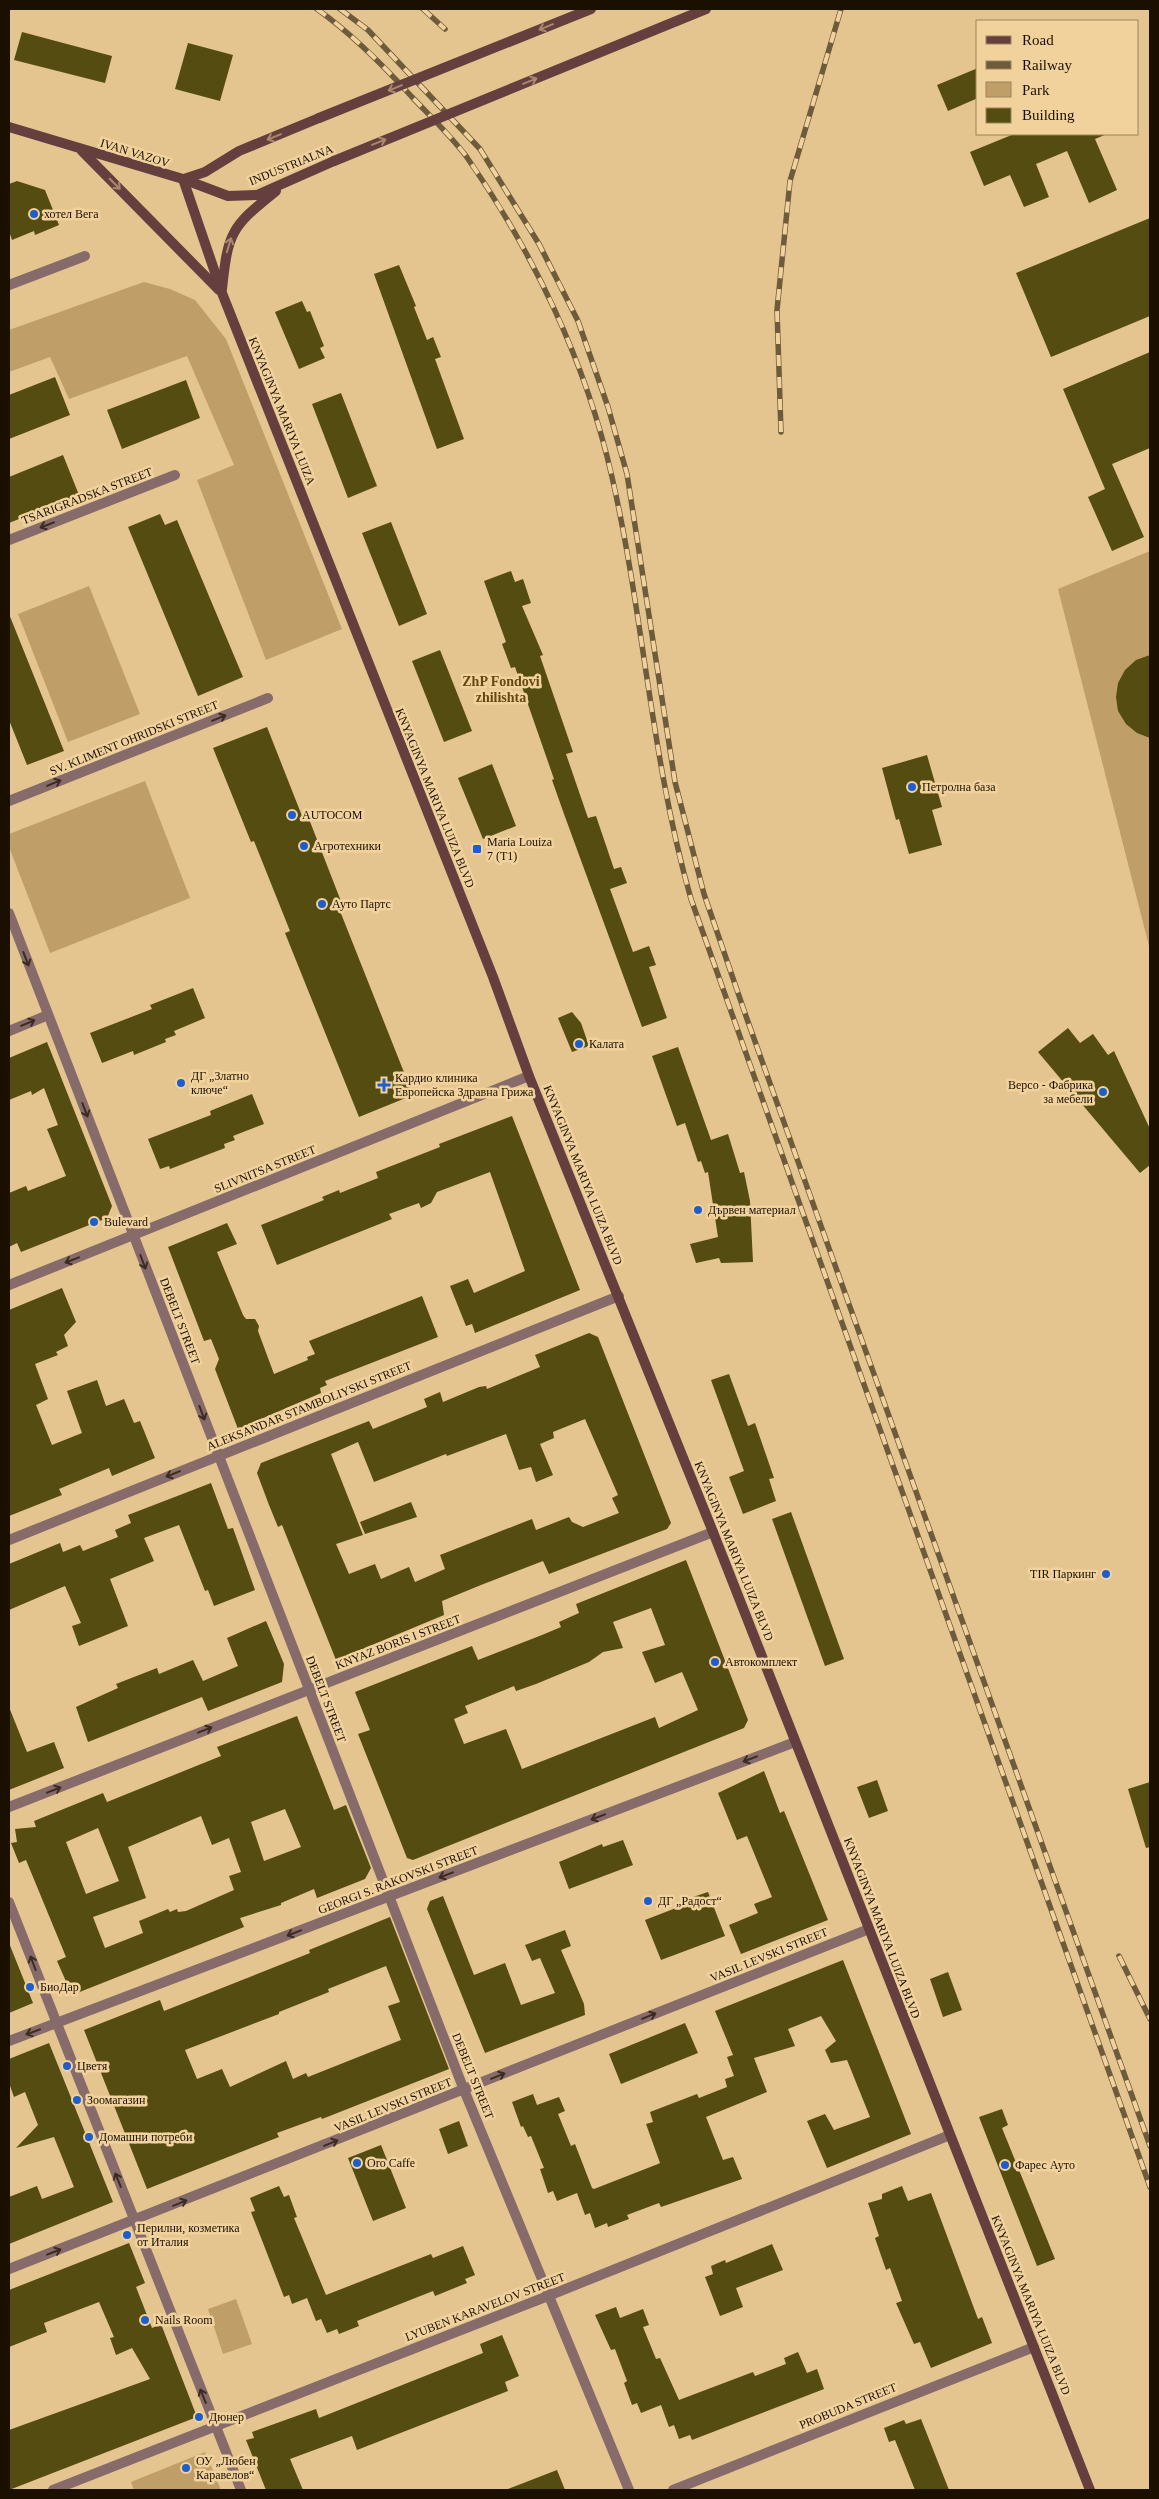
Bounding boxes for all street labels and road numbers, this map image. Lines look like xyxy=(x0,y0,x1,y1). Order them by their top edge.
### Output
street label: IVAN VAZOV xyxy=(99,136,172,170)
street label: INDUSTRIALNA xyxy=(247,142,335,188)
street label: KNYAGINYA MARIYA LUIZA xyxy=(246,335,318,487)
street label: TSARIGRADSKA STREET xyxy=(20,464,155,527)
street label: SV. KLIMENT OHRIDSKI STREET xyxy=(48,697,221,778)
street label: KNYAGINYA MARIYA LUIZA BLVD xyxy=(392,706,478,890)
street label: KNYAGINYA MARIYA LUIZA BLVD xyxy=(540,1083,626,1267)
street label: SLIVNITSA STREET xyxy=(212,1142,318,1196)
street label: DEBELT STREET xyxy=(157,1276,203,1367)
street label: ALEKSANDAR STAMBOLIYSKI STREET xyxy=(205,1358,414,1454)
street label: KNYAGINYA MARIYA LUIZA BLVD xyxy=(691,1459,777,1643)
street label: KNYAZ BORIS I STREET xyxy=(333,1611,463,1672)
street label: DEBELT STREET xyxy=(303,1654,349,1745)
street label: KNYAGINYA MARIYA LUIZA BLVD xyxy=(841,1836,923,2021)
street label: GEORGI S. RAKOVSKI STREET xyxy=(316,1843,480,1917)
street label: VASIL LEVSKI STREET xyxy=(708,1925,831,1985)
street label: DEBELT STREET xyxy=(449,2031,497,2122)
street label: VASIL LEVSKI STREET xyxy=(332,2075,455,2135)
street label: KNYAGINYA MARIYA LUIZA BLVD xyxy=(988,2213,1074,2397)
street label: LYUBEN KARAVELOV STREET xyxy=(403,2270,568,2344)
street label: PROBUDA STREET xyxy=(797,2380,899,2432)

